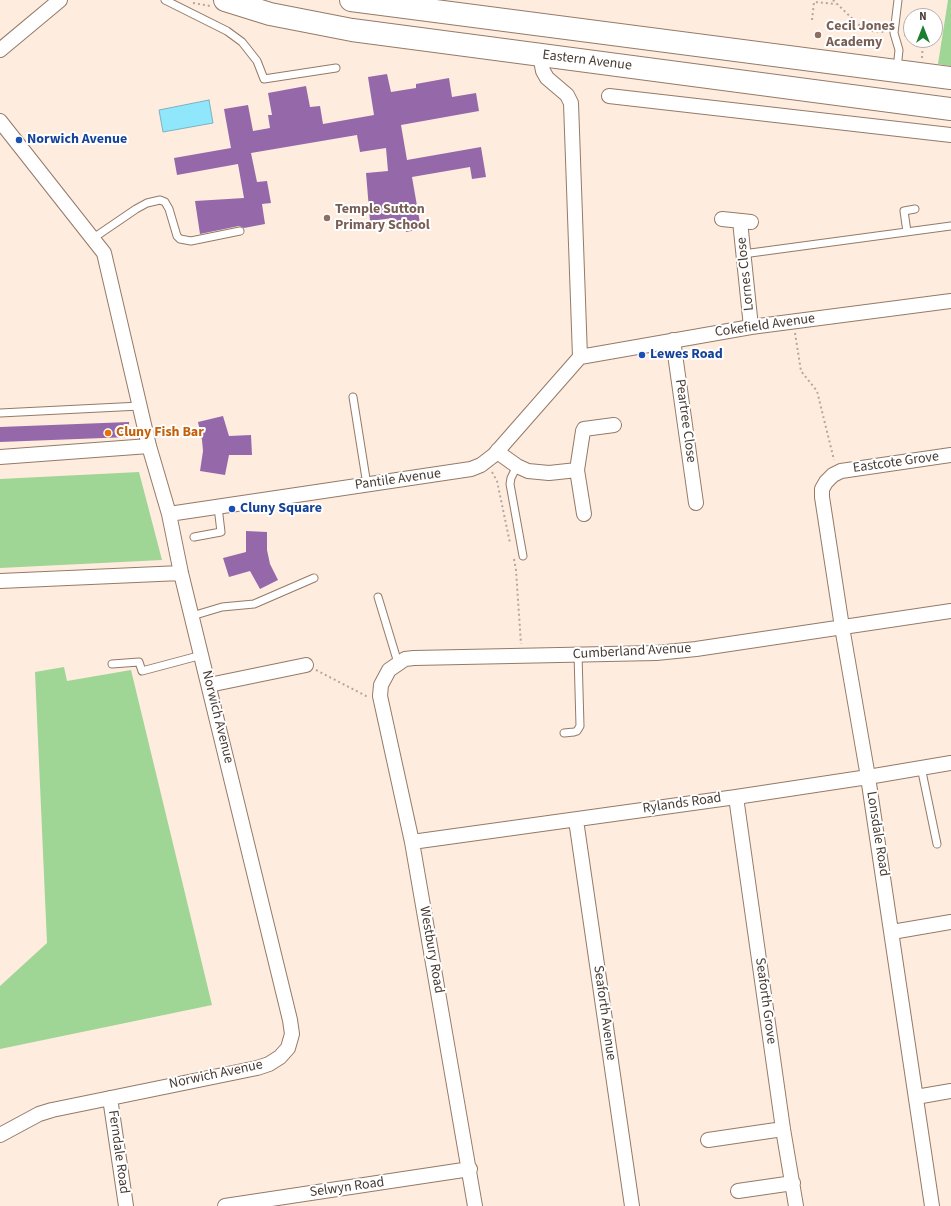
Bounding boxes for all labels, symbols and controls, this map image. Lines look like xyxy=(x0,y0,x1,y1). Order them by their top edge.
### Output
north arrow xyxy=(903,8,943,48)
text: N xyxy=(919,9,927,24)
place label: Cecil Jones Academy xyxy=(826,19,895,52)
marker: Cecil Jones Academy xyxy=(813,30,823,40)
street label: Eastern Avenue xyxy=(541,47,633,75)
place label: Norwich Avenue xyxy=(27,132,127,148)
marker: Norwich Avenue xyxy=(14,135,24,145)
place label: Temple Sutton Primary School xyxy=(335,202,430,234)
marker: Temple Sutton Primary School xyxy=(322,213,332,223)
street label: Lornes Close xyxy=(734,236,758,312)
street label: Cokefield Avenue xyxy=(714,311,816,341)
place label: Lewes Road xyxy=(650,347,723,363)
marker: Lewes Road xyxy=(637,350,647,360)
street label: Peartree Close xyxy=(671,378,699,464)
place label: Cluny Fish Bar xyxy=(116,425,204,441)
marker: Cluny Fish Bar xyxy=(103,428,113,438)
street label: Eastcote Grove xyxy=(852,449,940,477)
street label: Pantile Avenue xyxy=(354,466,442,494)
place label: Cluny Square xyxy=(240,501,322,517)
marker: Cluny Square xyxy=(227,504,237,514)
street label: Cumberland Avenue xyxy=(572,641,692,663)
street label: Norwich Avenue xyxy=(197,669,237,765)
street label: Rylands Road xyxy=(642,790,722,818)
street label: Lonsdale Road xyxy=(862,790,892,878)
street label: Westbury Road xyxy=(415,905,447,995)
street label: Seaforth Grove xyxy=(751,957,779,1045)
street label: Seaforth Avenue xyxy=(589,964,619,1062)
street label: Norwich Avenue xyxy=(168,1057,264,1093)
street label: Ferndale Road xyxy=(104,1109,132,1195)
street label: Selwyn Road xyxy=(309,1174,385,1202)

